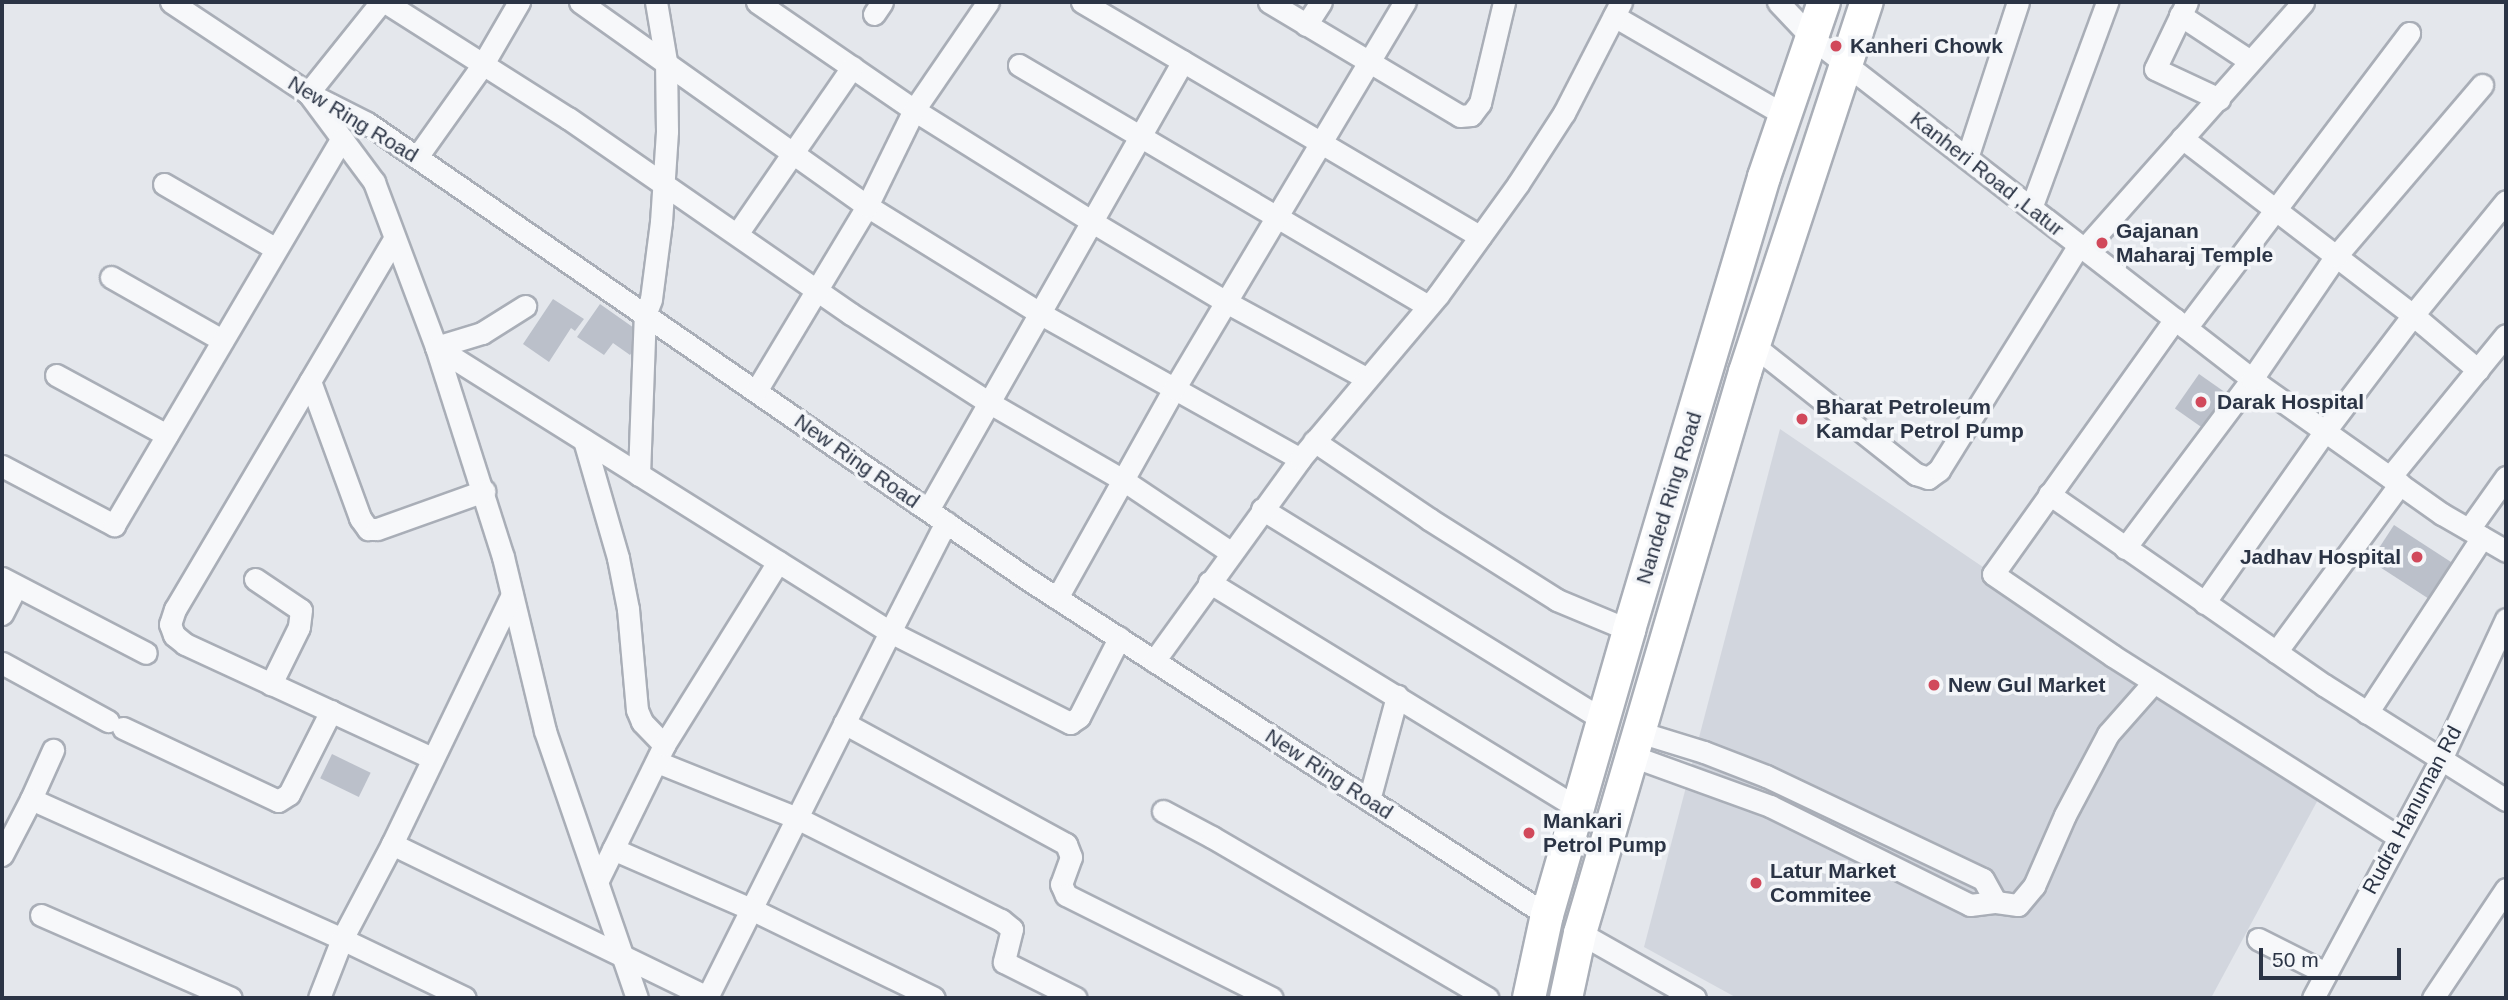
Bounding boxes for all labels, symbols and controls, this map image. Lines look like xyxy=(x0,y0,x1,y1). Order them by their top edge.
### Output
place label: Kanheri Chowk xyxy=(1850,33,2003,59)
marker: Kanheri Chowk xyxy=(1828,38,1844,54)
street label: New Ring Road xyxy=(283,70,423,168)
street label: Kanheri Road ,Latur xyxy=(1905,106,2069,242)
place label: Gajanan Maharaj Temple xyxy=(2116,218,2273,268)
marker: Gajanan Maharaj Temple xyxy=(2094,235,2110,251)
place label: Darak Hospital xyxy=(2217,389,2364,415)
marker: Darak Hospital xyxy=(2191,392,2211,412)
place label: Bharat Petroleum Kamdar Petrol Pump xyxy=(1816,394,2024,444)
street label: New Ring Road xyxy=(790,409,924,513)
street label: Nanded Ring Road xyxy=(1631,409,1707,587)
marker: Bharat Petroleum Kamdar Petrol Pump xyxy=(1794,411,1810,427)
place label: Jadhav Hospital xyxy=(2240,544,2401,570)
marker: Jadhav Hospital xyxy=(2407,547,2427,567)
place label: New Gul Market xyxy=(1948,672,2106,698)
marker: New Gul Market xyxy=(1926,677,1942,693)
street label: Rudra Hanuman Rd xyxy=(2357,722,2467,898)
street label: New Ring Road xyxy=(1260,723,1398,825)
place label: Mankari Petrol Pump xyxy=(1543,808,1667,858)
marker: Mankari Petrol Pump xyxy=(1521,825,1537,841)
place label: Latur Market Commitee xyxy=(1770,858,1896,908)
marker: Latur Market Commitee xyxy=(1748,875,1764,891)
scale bar xyxy=(2263,934,2405,978)
text: 50 m xyxy=(2272,948,2319,971)

